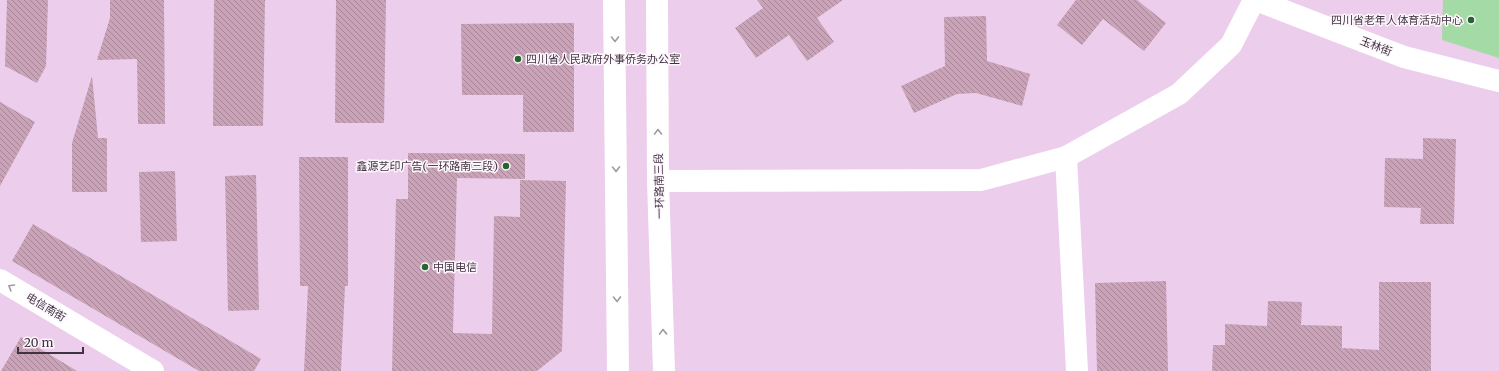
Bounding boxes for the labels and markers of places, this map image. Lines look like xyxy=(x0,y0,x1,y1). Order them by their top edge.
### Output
place label: 四川省老年人体育活动中心 xyxy=(1331,13,1463,27)
marker: 四川省老年人体育活动中心 xyxy=(1466,15,1476,25)
place label: 四川省人民政府外事侨务办公室 xyxy=(526,52,680,66)
marker: 四川省人民政府外事侨务办公室 xyxy=(513,54,523,64)
place label: 鑫源艺印广告(一环路南三段) xyxy=(357,159,498,173)
marker: 鑫源艺印广告(一环路南三段) xyxy=(501,161,511,171)
place label: 中国电信 xyxy=(433,260,477,274)
marker: 中国电信 xyxy=(420,262,430,272)

